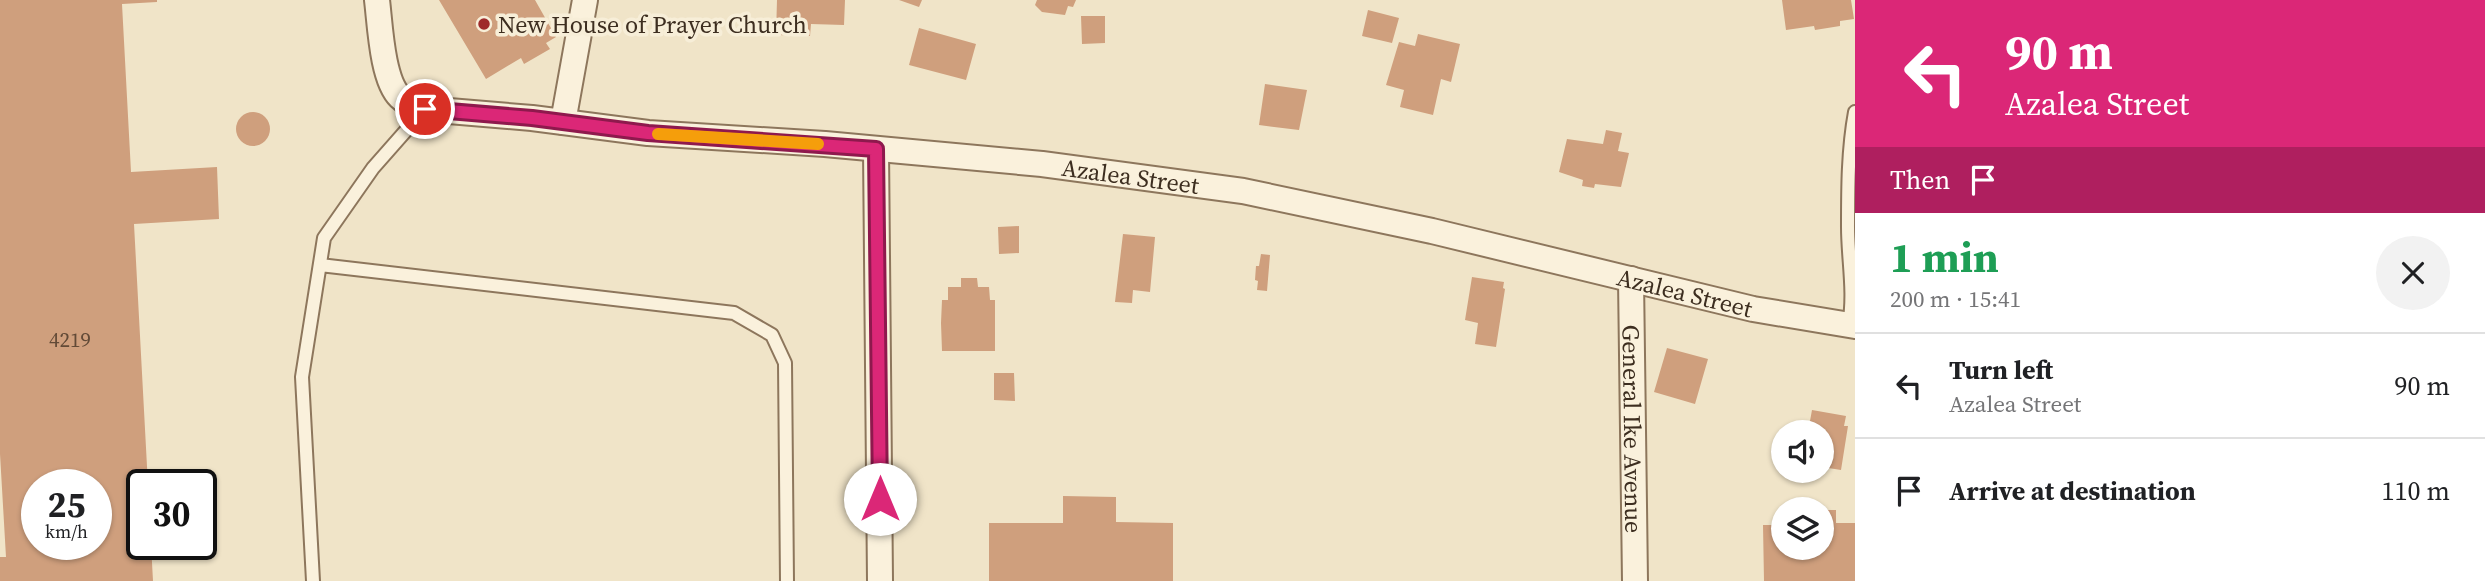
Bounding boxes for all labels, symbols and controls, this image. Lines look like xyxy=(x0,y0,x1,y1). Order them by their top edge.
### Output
place label: New House of Prayer Church xyxy=(498,8,807,41)
marker: New House of Prayer Church xyxy=(476,16,492,32)
text: 90 m xyxy=(2005,18,2113,85)
icon: left xyxy=(1890,28,1981,119)
pin xyxy=(395,79,455,139)
text: Azalea Street xyxy=(2005,82,2189,126)
icon: arrive xyxy=(406,90,444,128)
street label: Azalea Street xyxy=(1060,150,1201,201)
icon: arrive xyxy=(1964,161,2002,199)
text: Then xyxy=(1890,162,1950,198)
text: 1 min xyxy=(1890,228,1999,286)
button: close xyxy=(2376,236,2450,310)
street label: Azalea Street xyxy=(1614,260,1756,325)
text: 200 m · 15:41 xyxy=(1890,283,2021,315)
house number: 4219 xyxy=(49,325,91,354)
street label: General Ike Avenue xyxy=(1615,325,1651,533)
text: Turn left xyxy=(1949,352,2053,388)
icon: left xyxy=(1890,367,1928,405)
text: 90 m xyxy=(2395,368,2450,404)
text: Azalea Street xyxy=(1949,388,2081,420)
map controls xyxy=(1771,420,1834,560)
button: sound xyxy=(1771,420,1834,483)
position arrow xyxy=(843,462,917,536)
speed limit sign: 30 xyxy=(126,469,217,560)
icon: arrive xyxy=(1890,472,1928,510)
text: Arrive at destination xyxy=(1949,473,2196,509)
text: 110 m xyxy=(2382,473,2450,509)
text: 25 xyxy=(48,481,85,529)
button: layers xyxy=(1771,497,1834,560)
text: km/h xyxy=(45,519,88,544)

